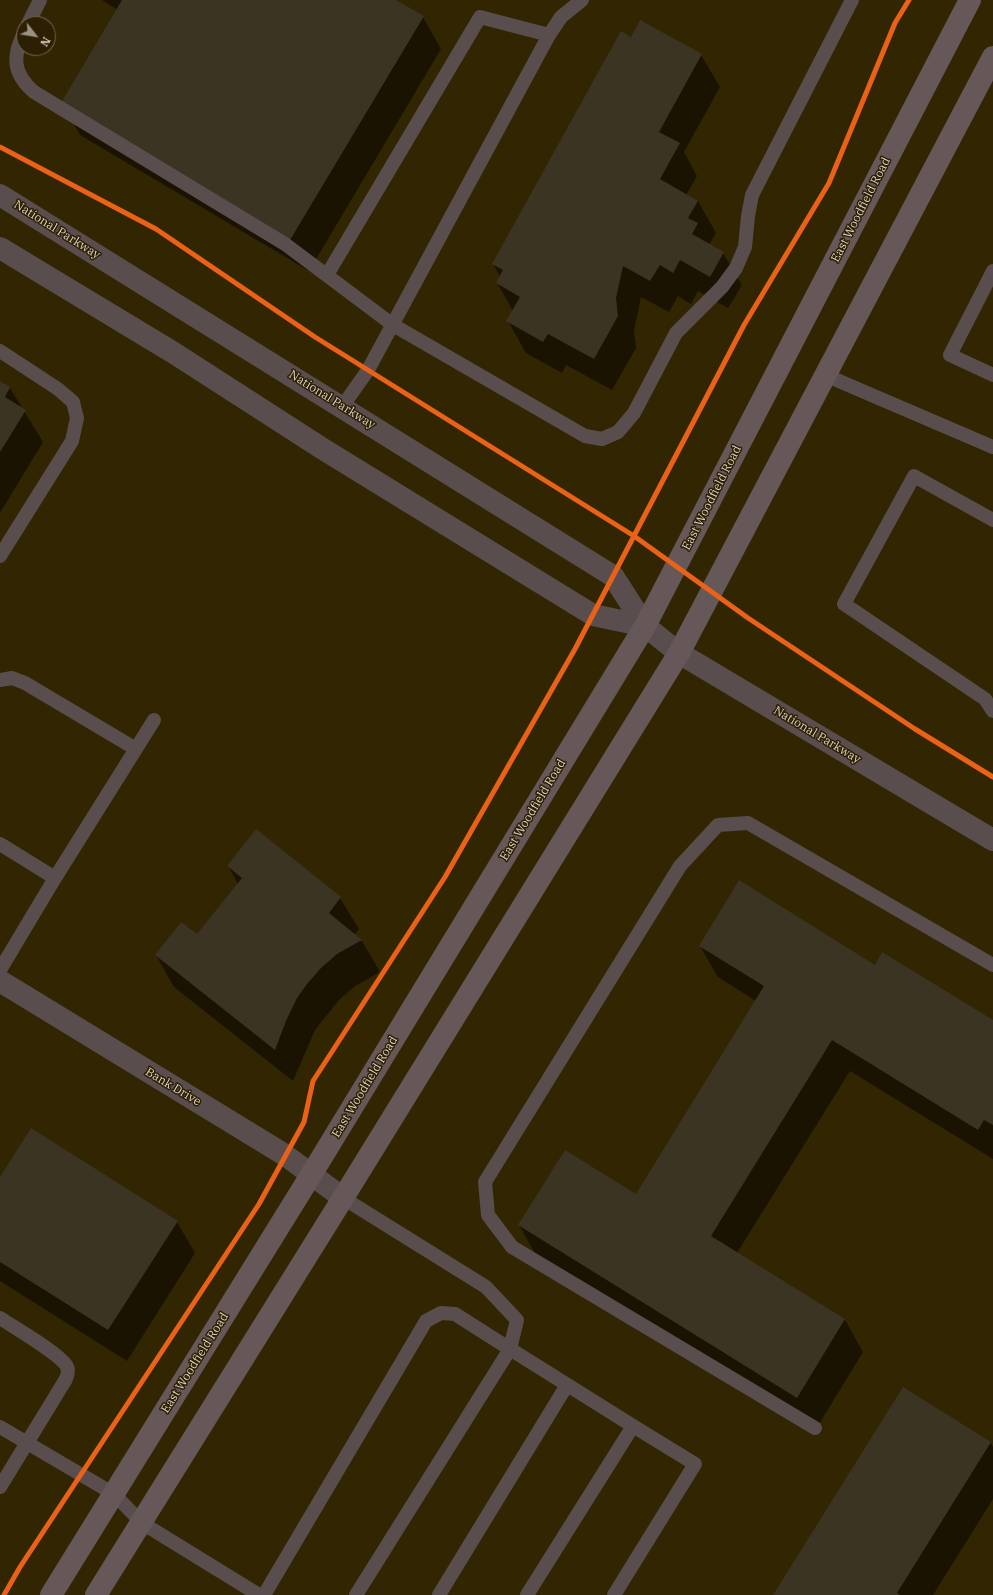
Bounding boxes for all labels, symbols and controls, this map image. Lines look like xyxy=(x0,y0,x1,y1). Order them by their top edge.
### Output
north arrow xyxy=(16,16,56,56)
text: N xyxy=(37,34,54,49)
street label: East Woodfield Road xyxy=(828,155,894,265)
street label: National Parkway xyxy=(11,198,103,262)
street label: National Parkway xyxy=(286,368,378,432)
street label: East Woodfield Road xyxy=(679,443,745,553)
street label: National Parkway xyxy=(771,703,863,767)
street label: East Woodfield Road xyxy=(497,757,569,863)
street label: East Woodfield Road xyxy=(329,1034,401,1140)
street label: Bank Drive xyxy=(143,1065,203,1109)
street label: East Woodfield Road xyxy=(158,1310,232,1416)

